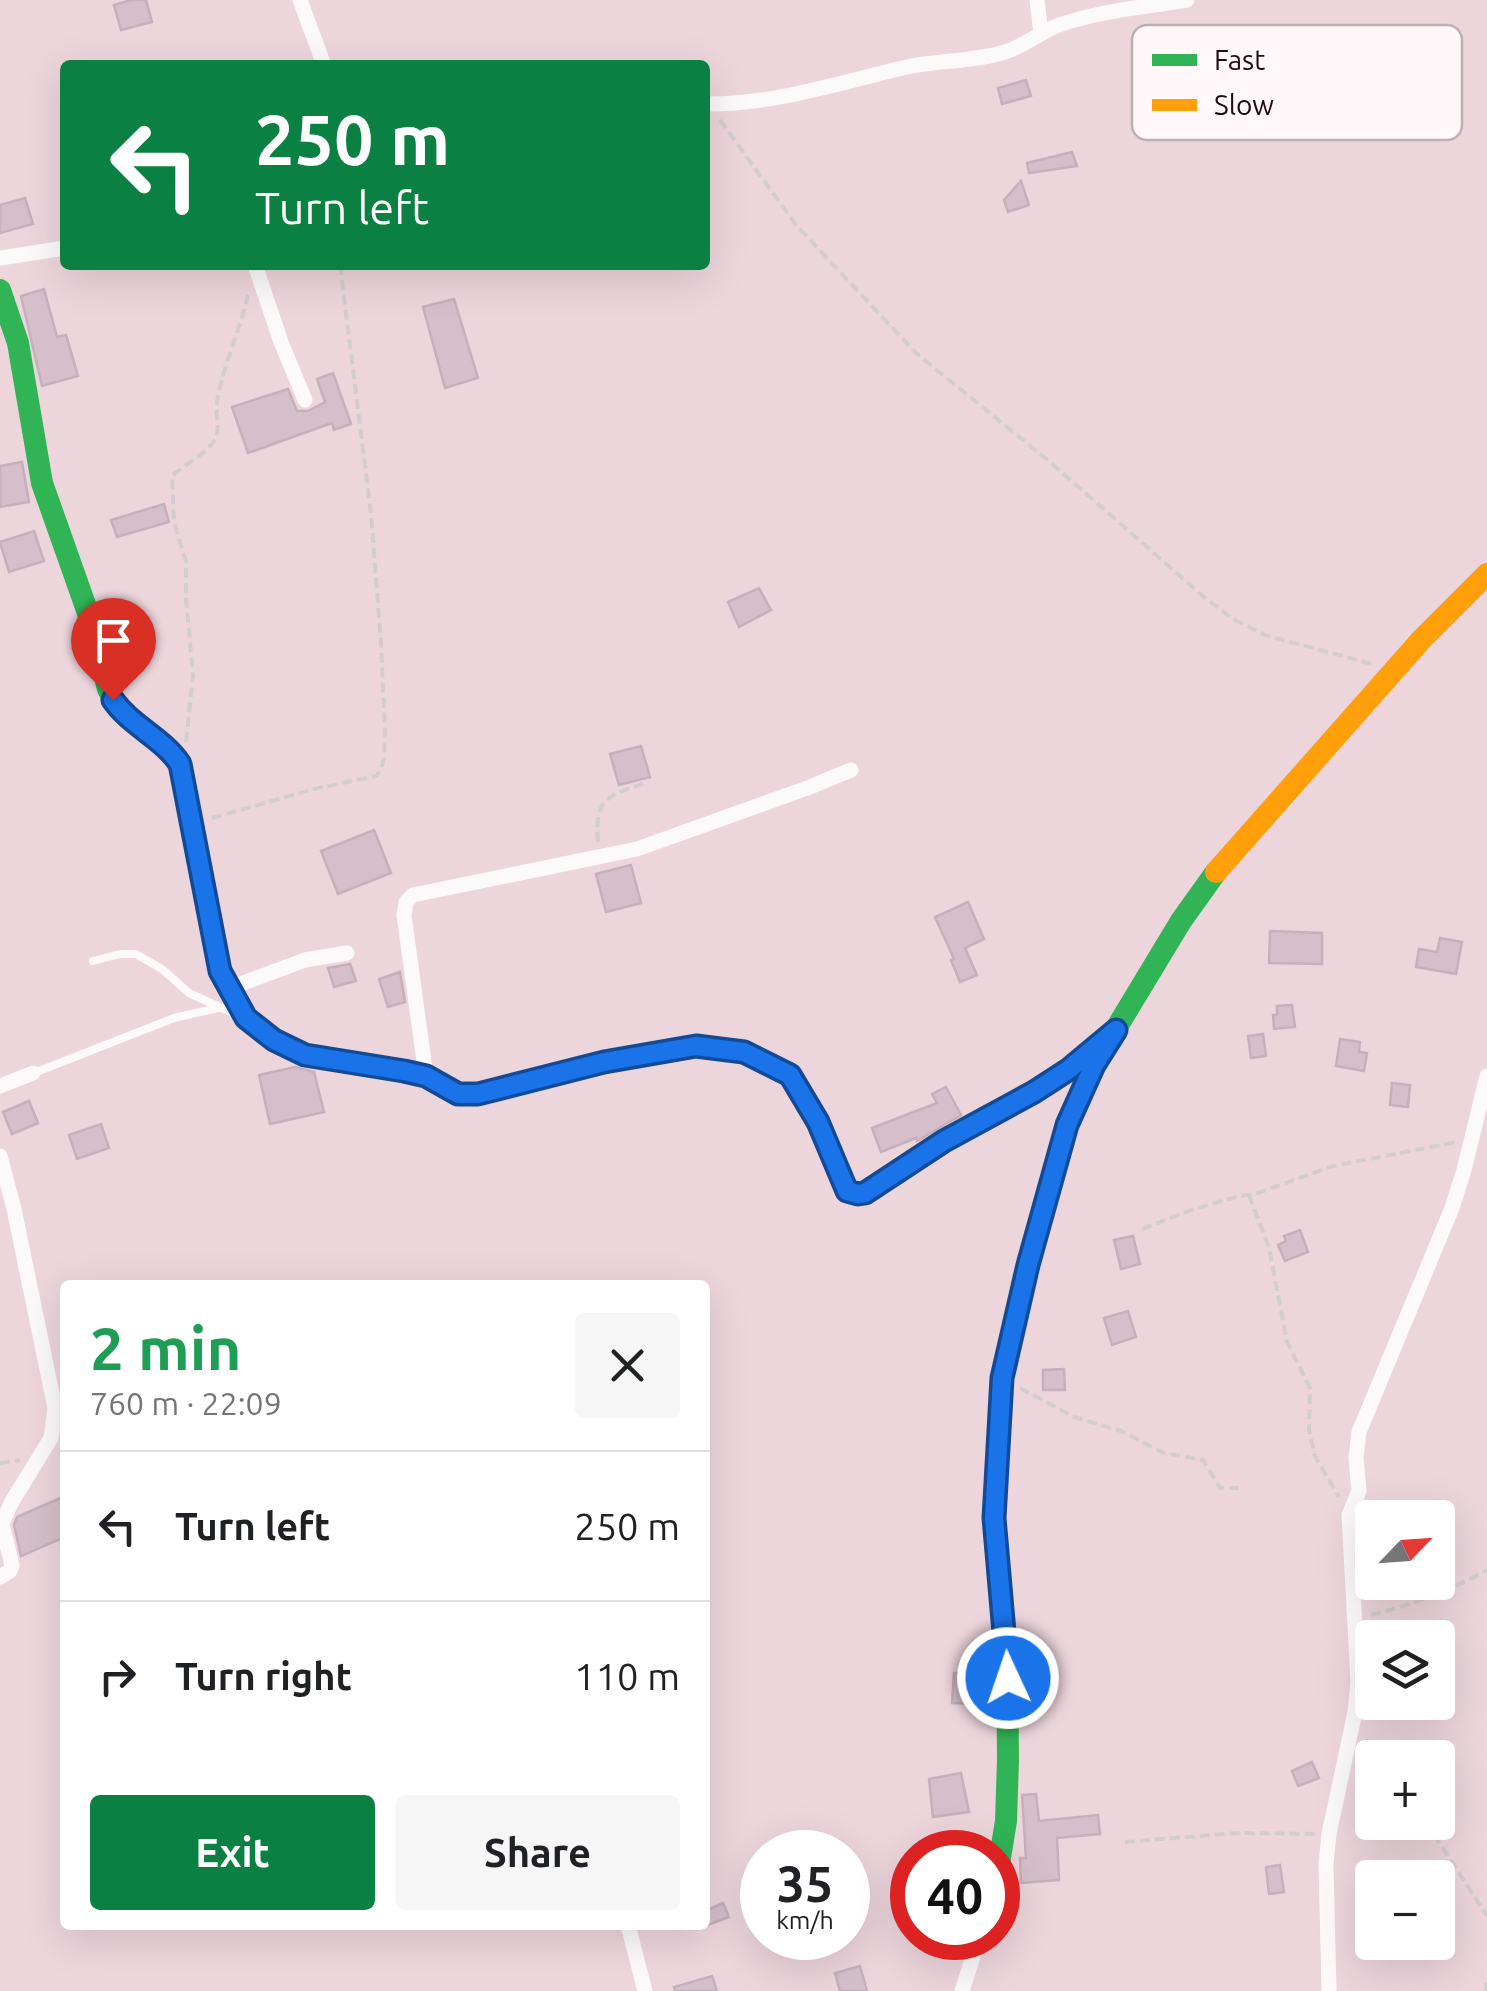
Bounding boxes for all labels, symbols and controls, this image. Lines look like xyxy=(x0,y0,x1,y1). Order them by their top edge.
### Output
legend xyxy=(1132,25,1462,140)
text: Fast xyxy=(1214,44,1265,75)
text: Slow xyxy=(1214,89,1274,120)
icon: left xyxy=(90,100,220,230)
text: 250 m xyxy=(255,100,450,178)
text: Turn left xyxy=(255,182,429,233)
pin xyxy=(71,598,156,701)
icon: arrive xyxy=(86,613,141,668)
button: close xyxy=(575,1313,680,1418)
text: 2 min xyxy=(90,1314,242,1381)
text: 760 m · 22:09 xyxy=(90,1385,282,1421)
icon: left xyxy=(90,1499,145,1554)
north arrow xyxy=(1355,1500,1455,1600)
map controls xyxy=(1355,1500,1455,1960)
text: Turn left xyxy=(175,1505,330,1547)
text: 250 m xyxy=(574,1505,680,1547)
button: layers xyxy=(1355,1620,1455,1720)
position arrow xyxy=(956,1626,1060,1730)
icon: right xyxy=(90,1649,145,1704)
text: Turn right xyxy=(175,1655,352,1697)
text: 110 m xyxy=(574,1655,680,1697)
button: + xyxy=(1355,1740,1455,1840)
button: Exit xyxy=(90,1795,375,1910)
button: Share xyxy=(395,1795,680,1910)
speed limit sign: 40 xyxy=(890,1830,1020,1960)
text: 35 xyxy=(777,1855,833,1911)
button: − xyxy=(1355,1860,1455,1960)
text: km/h xyxy=(776,1906,834,1934)

